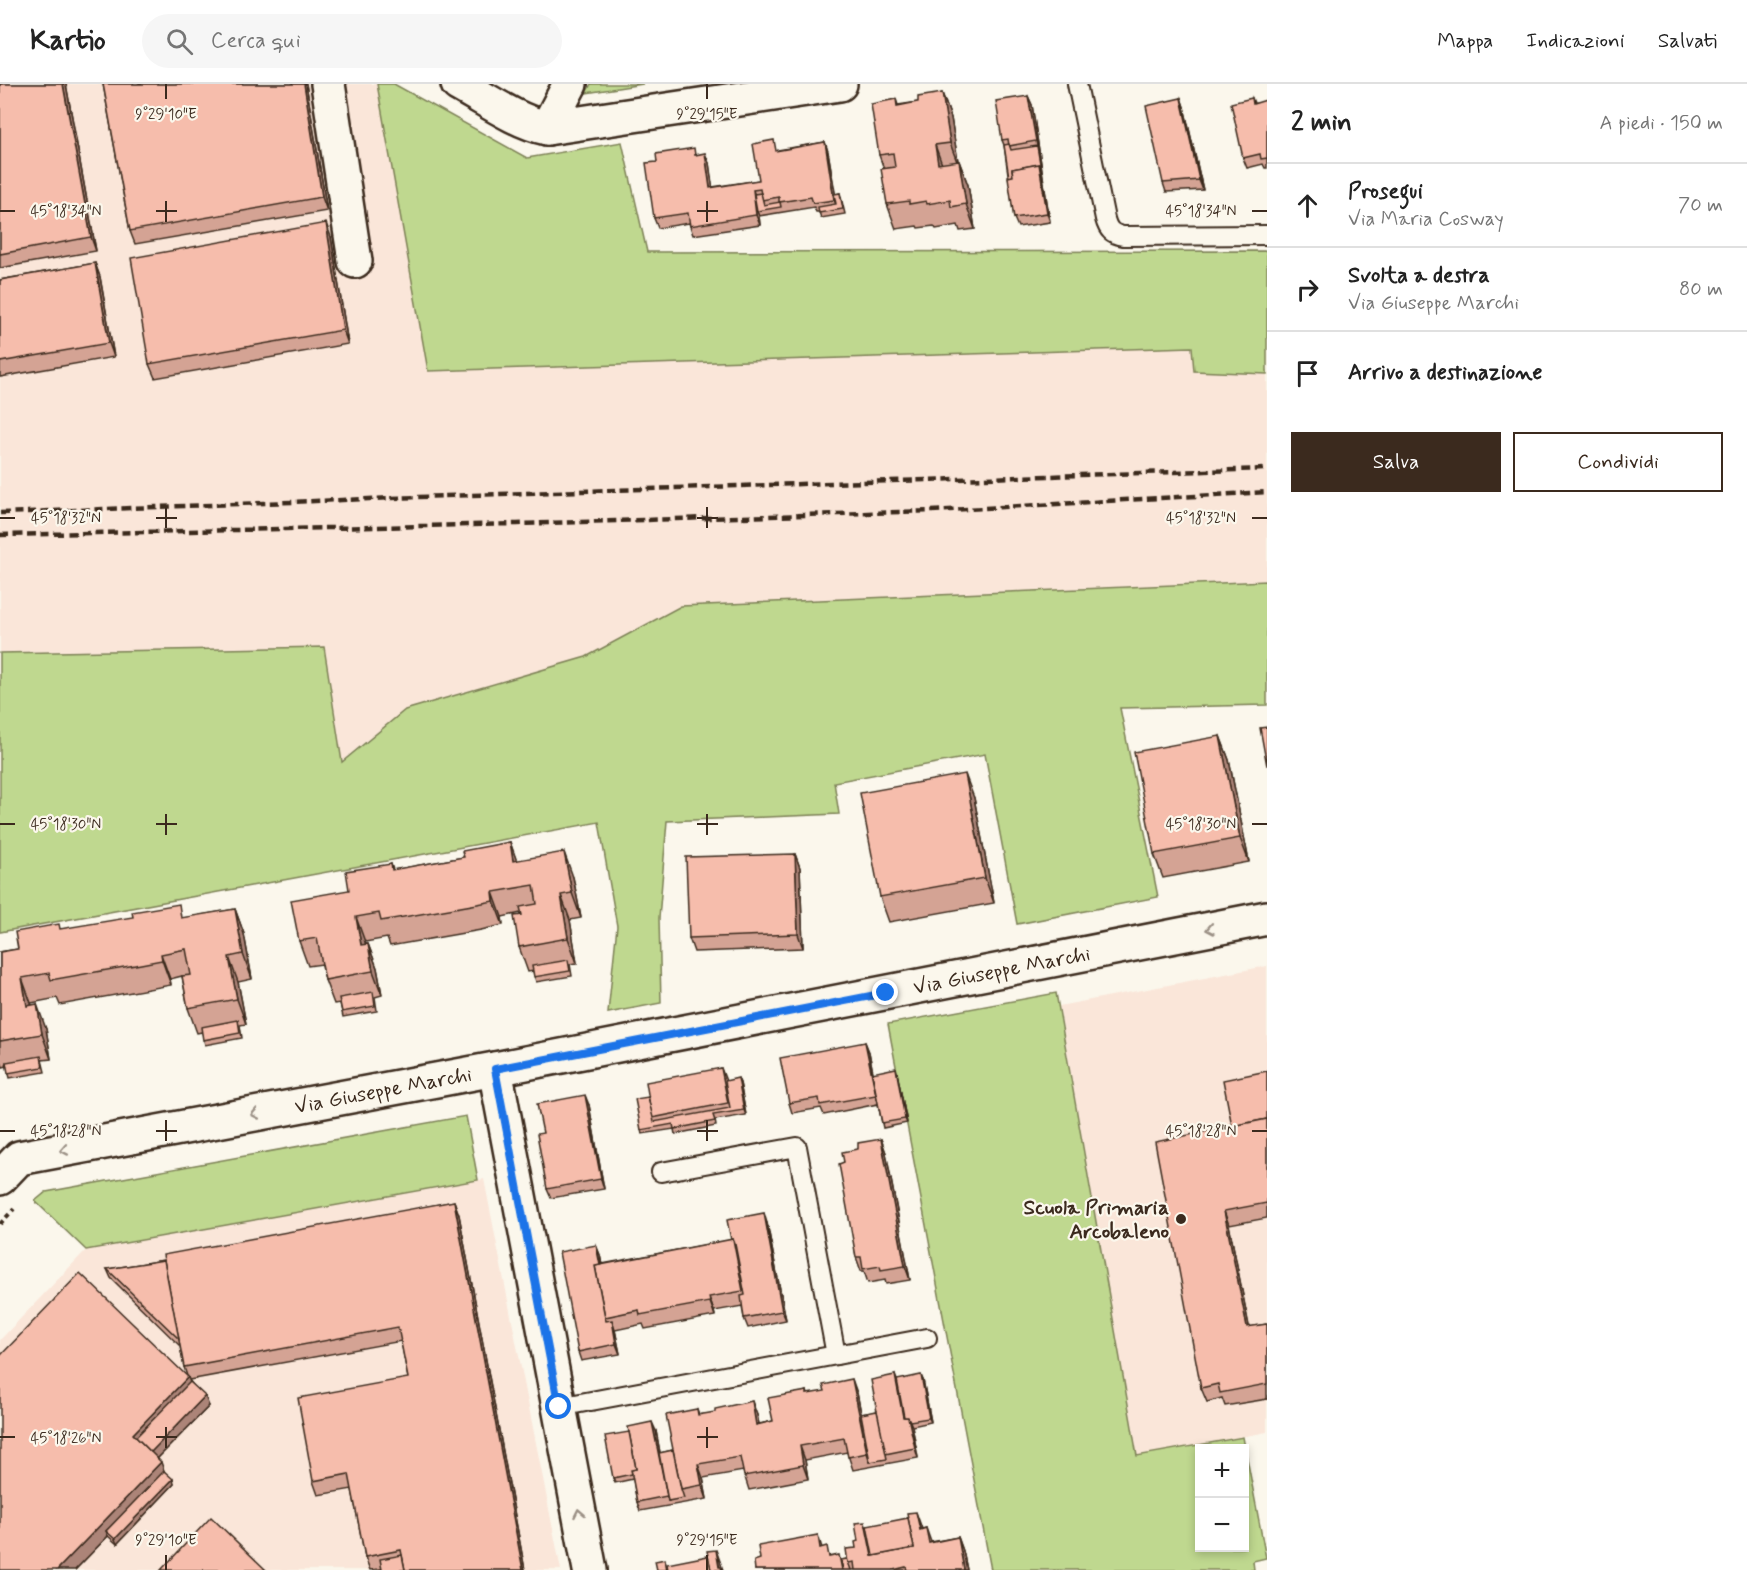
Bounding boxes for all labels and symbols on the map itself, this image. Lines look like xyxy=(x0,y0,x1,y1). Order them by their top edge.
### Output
text: 9°29'10"E xyxy=(135,105,197,125)
text: 9°29'15"E xyxy=(677,105,738,125)
text: 45°18'34"N xyxy=(30,202,102,222)
text: 45°18'34"N xyxy=(1165,202,1237,222)
text: 45°18'32"N xyxy=(31,509,101,529)
text: 45°18'32"N xyxy=(1166,509,1236,529)
text: 45°18'30"N xyxy=(31,815,101,835)
text: 45°18'30"N xyxy=(1166,815,1236,835)
one-way arrow xyxy=(1205,922,1215,935)
street label: Via Giuseppe Marchi xyxy=(911,940,1093,1002)
route end xyxy=(872,979,898,1005)
street label: Via Giuseppe Marchi xyxy=(292,1061,474,1121)
one-way arrow xyxy=(251,1107,261,1120)
text: 45°18'28"N xyxy=(31,1122,101,1142)
text: 45°18'28"N xyxy=(1166,1122,1236,1142)
one-way arrow xyxy=(59,1143,69,1156)
place label: Scuola Primaria Arcobaleno xyxy=(1024,1194,1169,1246)
marker: Scuola Primaria Arcobaleno xyxy=(1174,1212,1188,1226)
route start xyxy=(545,1393,571,1419)
text: 45°18'26"N xyxy=(31,1429,102,1449)
one-way arrow xyxy=(573,1508,586,1518)
text: 9°29'10"E xyxy=(135,1531,197,1551)
text: 9°29'15"E xyxy=(677,1531,738,1551)

